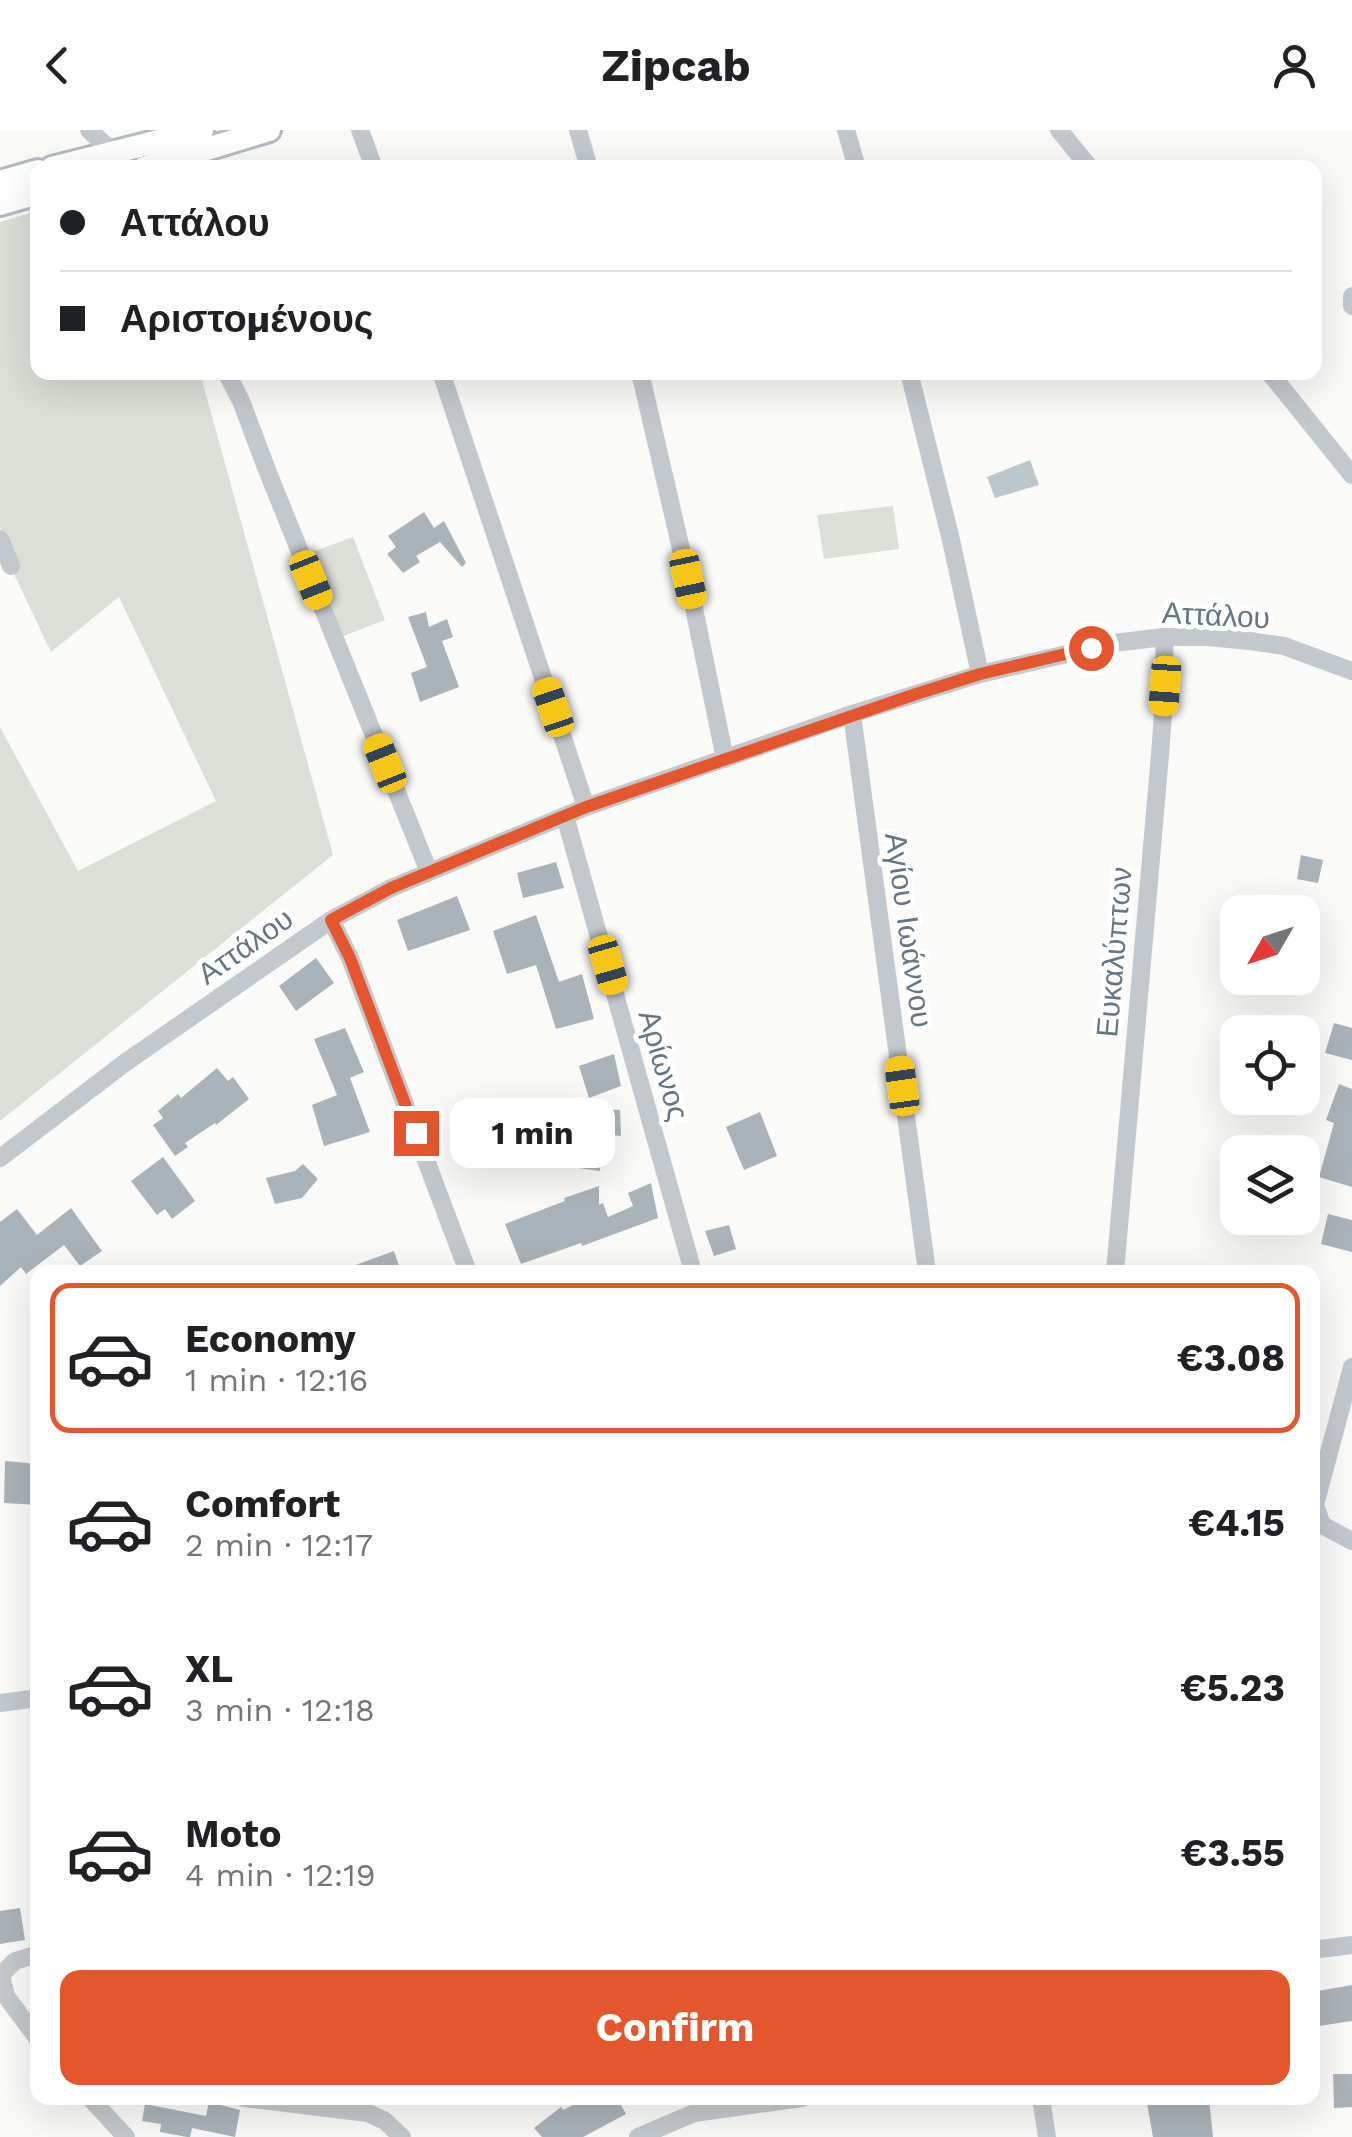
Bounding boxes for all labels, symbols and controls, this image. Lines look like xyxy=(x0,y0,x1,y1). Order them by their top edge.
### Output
icon: back xyxy=(30,38,85,93)
icon: person xyxy=(1267,38,1322,93)
text: Zipcab xyxy=(601,39,751,92)
text: Αττάλου xyxy=(120,201,270,245)
text: Αριστομένους xyxy=(120,297,374,341)
car xyxy=(286,547,336,613)
car xyxy=(667,547,709,611)
street label: Αττάλου xyxy=(1161,595,1271,635)
route start xyxy=(1069,626,1114,671)
car xyxy=(1148,655,1182,717)
car xyxy=(529,674,577,740)
car xyxy=(360,730,410,796)
street label: Αγίου Ιωάννου xyxy=(878,830,940,1030)
street label: Ευκαλύπτων xyxy=(1089,865,1139,1039)
north arrow xyxy=(1220,895,1320,995)
map controls xyxy=(1220,895,1320,1235)
street label: Αττάλου xyxy=(191,901,299,991)
car xyxy=(585,932,631,998)
street label: Αρίωνος xyxy=(632,1006,696,1124)
button: locate xyxy=(1220,1015,1320,1115)
car xyxy=(883,1054,921,1118)
callout: 1 min xyxy=(451,1098,616,1168)
route end xyxy=(394,1111,439,1156)
text: 1 min xyxy=(491,1114,574,1152)
button: layers xyxy=(1220,1135,1320,1235)
icon: car xyxy=(65,1313,155,1403)
text: Economy xyxy=(185,1317,356,1361)
text: €3.08 xyxy=(1177,1336,1285,1380)
text: 1 min · 12:16 xyxy=(185,1361,368,1399)
icon: car xyxy=(65,1478,155,1568)
text: Comfort xyxy=(185,1482,340,1526)
text: €4.15 xyxy=(1188,1501,1285,1545)
text: 2 min · 12:17 xyxy=(185,1526,373,1564)
icon: car xyxy=(65,1643,155,1733)
text: XL xyxy=(185,1647,233,1691)
text: €5.23 xyxy=(1180,1666,1285,1710)
text: 3 min · 12:18 xyxy=(185,1691,375,1729)
icon: car xyxy=(65,1808,155,1898)
text: Moto xyxy=(185,1812,281,1856)
text: €3.55 xyxy=(1180,1831,1285,1875)
text: 4 min · 12:19 xyxy=(185,1856,376,1894)
button: Confirm xyxy=(60,1970,1290,2085)

